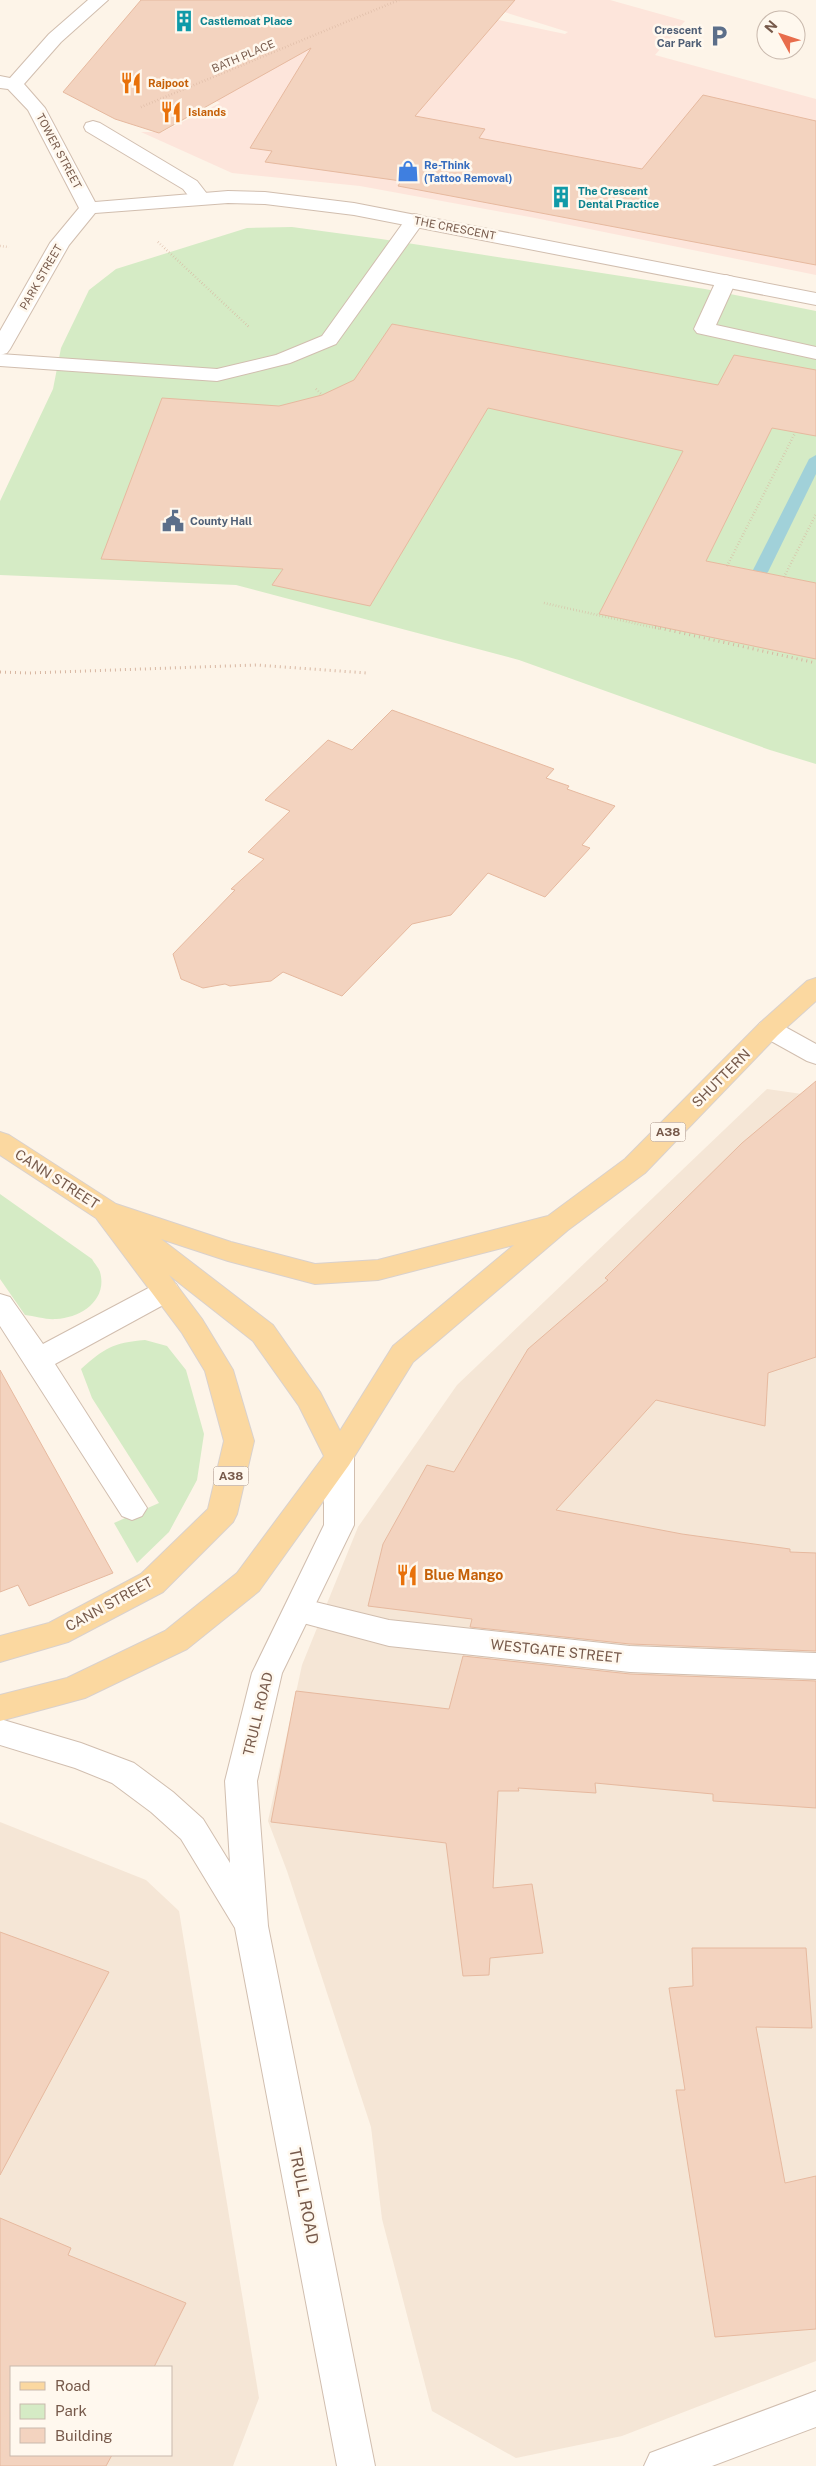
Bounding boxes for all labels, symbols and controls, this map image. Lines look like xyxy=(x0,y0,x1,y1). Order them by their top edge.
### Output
building icon: Castlemoat Place xyxy=(171,8,197,34)
north arrow xyxy=(756,10,806,60)
place label: Castlemoat Place xyxy=(200,15,292,27)
text: N xyxy=(761,17,781,36)
parking icon: Crescent Car Park xyxy=(706,23,732,49)
place label: Crescent Car Park xyxy=(654,24,703,49)
street label: BATH PLACE xyxy=(210,37,276,75)
restaurant icon: Rajpoot xyxy=(118,70,144,96)
place label: Rajpoot xyxy=(148,77,189,89)
restaurant icon: Islands xyxy=(158,99,184,125)
place label: Islands xyxy=(188,106,226,118)
street label: TOWER STREET xyxy=(34,111,84,191)
shop icon: Re-Think (Tattoo Removal) xyxy=(395,158,421,184)
place label: Re-Think (Tattoo Removal) xyxy=(424,159,512,184)
building icon: The Crescent Dental Practice xyxy=(548,184,574,210)
place label: The Crescent Dental Practice xyxy=(578,185,659,210)
street label: THE CRESCENT xyxy=(413,214,497,242)
street label: PARK STREET xyxy=(17,242,65,312)
public building icon: County Hall xyxy=(160,508,186,534)
place label: County Hall xyxy=(190,515,252,527)
street label: SHUTTERN xyxy=(689,1046,753,1110)
road number: A38 xyxy=(650,1122,686,1142)
street label: CANN STREET xyxy=(12,1146,102,1212)
road number: A38 xyxy=(214,1466,248,1485)
restaurant icon: Blue Mango xyxy=(394,1562,420,1588)
place label: Blue Mango xyxy=(424,1567,503,1583)
street label: CANN STREET xyxy=(63,1574,155,1634)
street label: WESTGATE STREET xyxy=(490,1636,622,1666)
street label: TRULL ROAD xyxy=(240,1671,276,1757)
street label: TRULL ROAD xyxy=(285,2146,323,2246)
legend xyxy=(10,2366,172,2456)
text: Road xyxy=(55,2377,91,2394)
text: Park xyxy=(55,2402,87,2419)
text: Building xyxy=(55,2427,113,2444)

